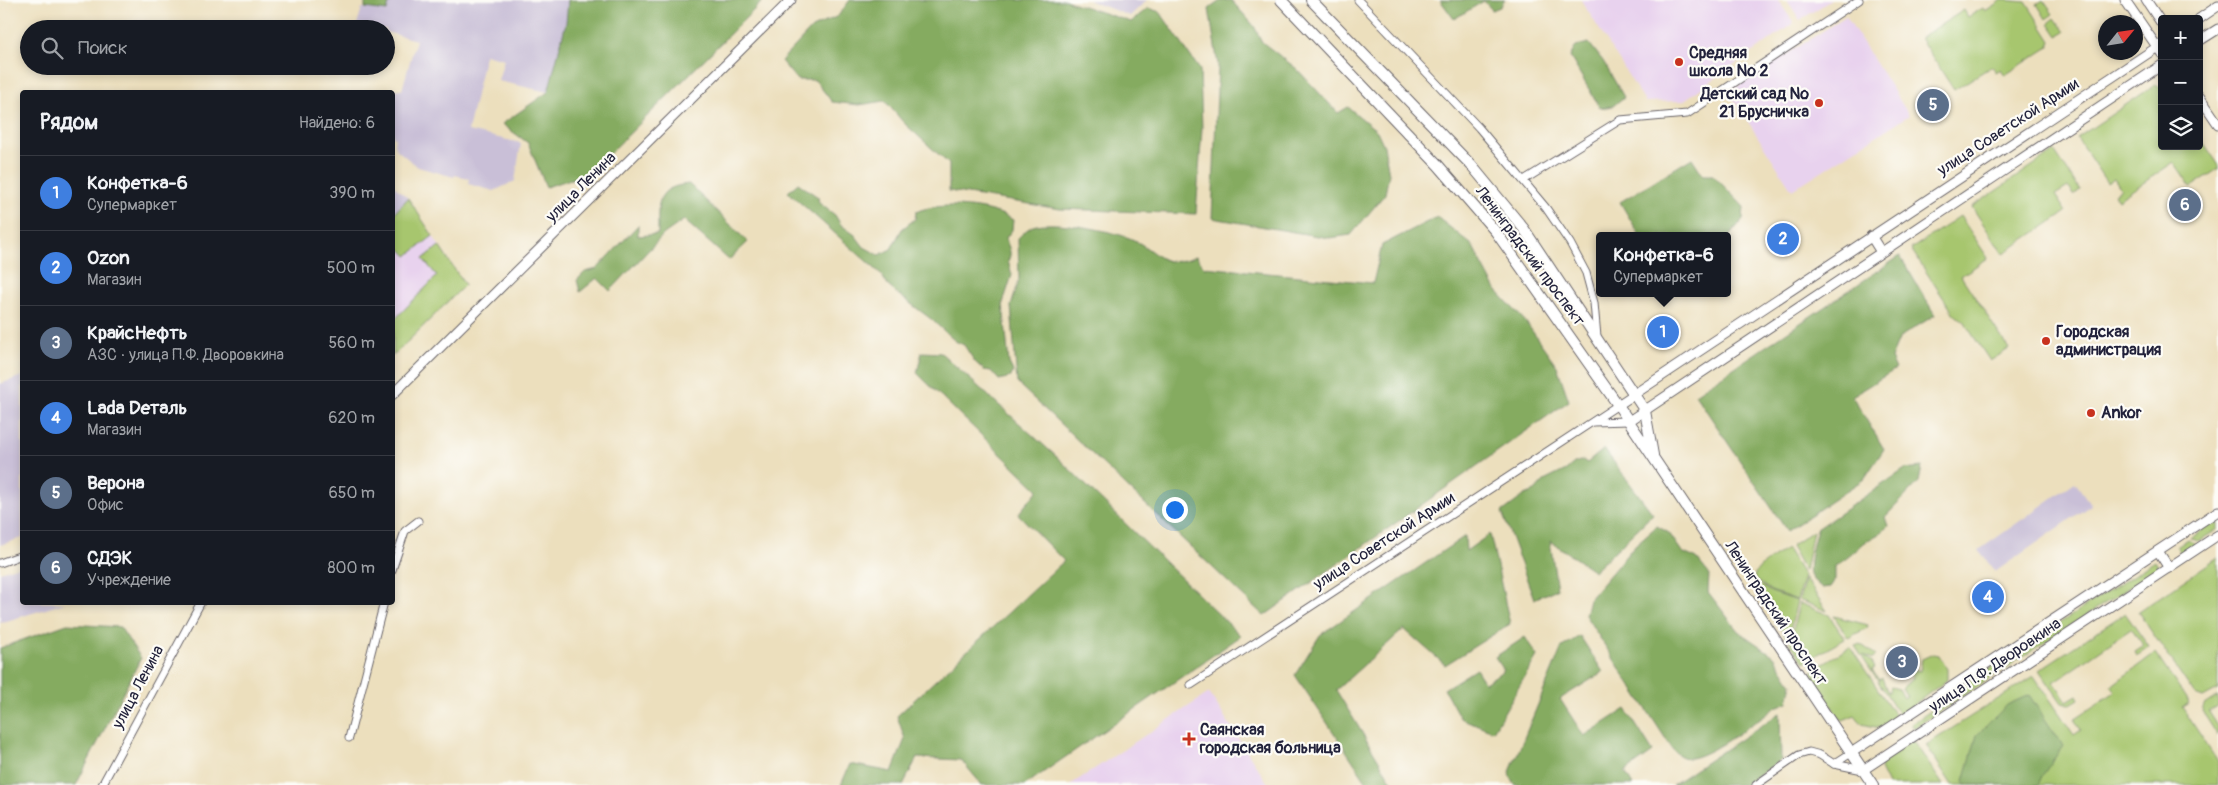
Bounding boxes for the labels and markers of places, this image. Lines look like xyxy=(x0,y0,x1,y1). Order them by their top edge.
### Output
place label: Средняя школа № 2 xyxy=(1689,43,1768,81)
marker: Средняя школа № 2 xyxy=(1673,56,1685,68)
place label: Детский сад № 21 Брусничка xyxy=(1700,84,1810,122)
pin: 5 xyxy=(1917,86,1949,124)
marker: Детский сад № 21 Брусничка xyxy=(1813,97,1825,109)
pin: 6 xyxy=(2169,186,2201,224)
pin: 2 xyxy=(1767,220,1799,258)
pin: 1 xyxy=(1647,313,1679,351)
place label: Городская администрация xyxy=(2056,322,2162,360)
marker: Городская администрация xyxy=(2040,335,2052,347)
place label: Ankor xyxy=(2101,403,2142,423)
marker: Ankor xyxy=(2085,407,2097,419)
pin: 4 xyxy=(1972,578,2004,616)
pin: 3 xyxy=(1886,643,1918,681)
place label: Саянская городская больница xyxy=(1199,720,1341,758)
marker: Саянская городская больница xyxy=(1182,732,1196,746)

